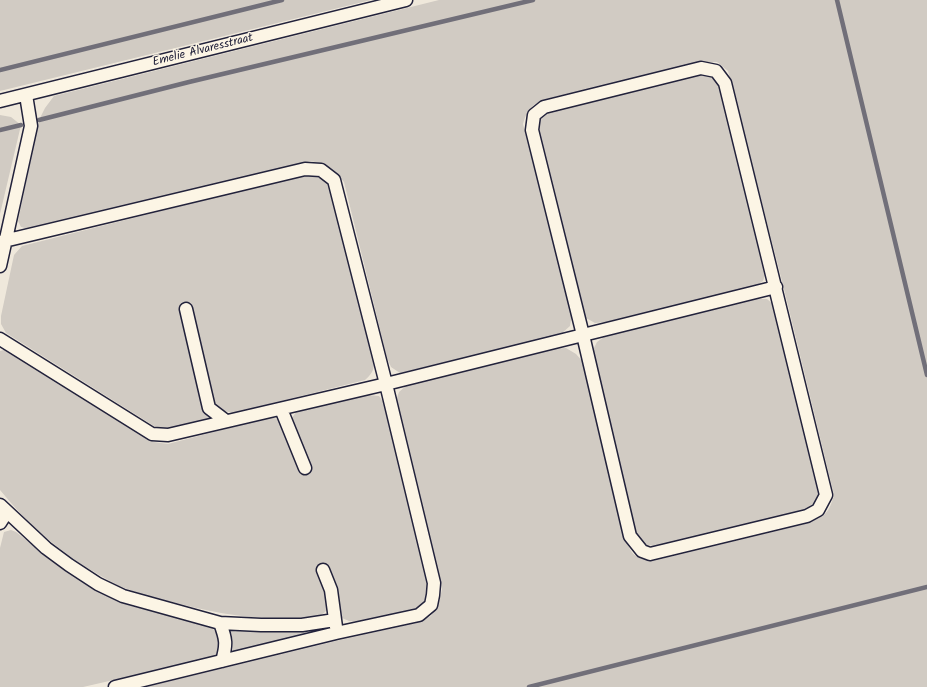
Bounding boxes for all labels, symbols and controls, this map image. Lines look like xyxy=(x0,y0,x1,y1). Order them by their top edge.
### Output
street label: Emelie Alvaresstraat xyxy=(151,32,255,70)

